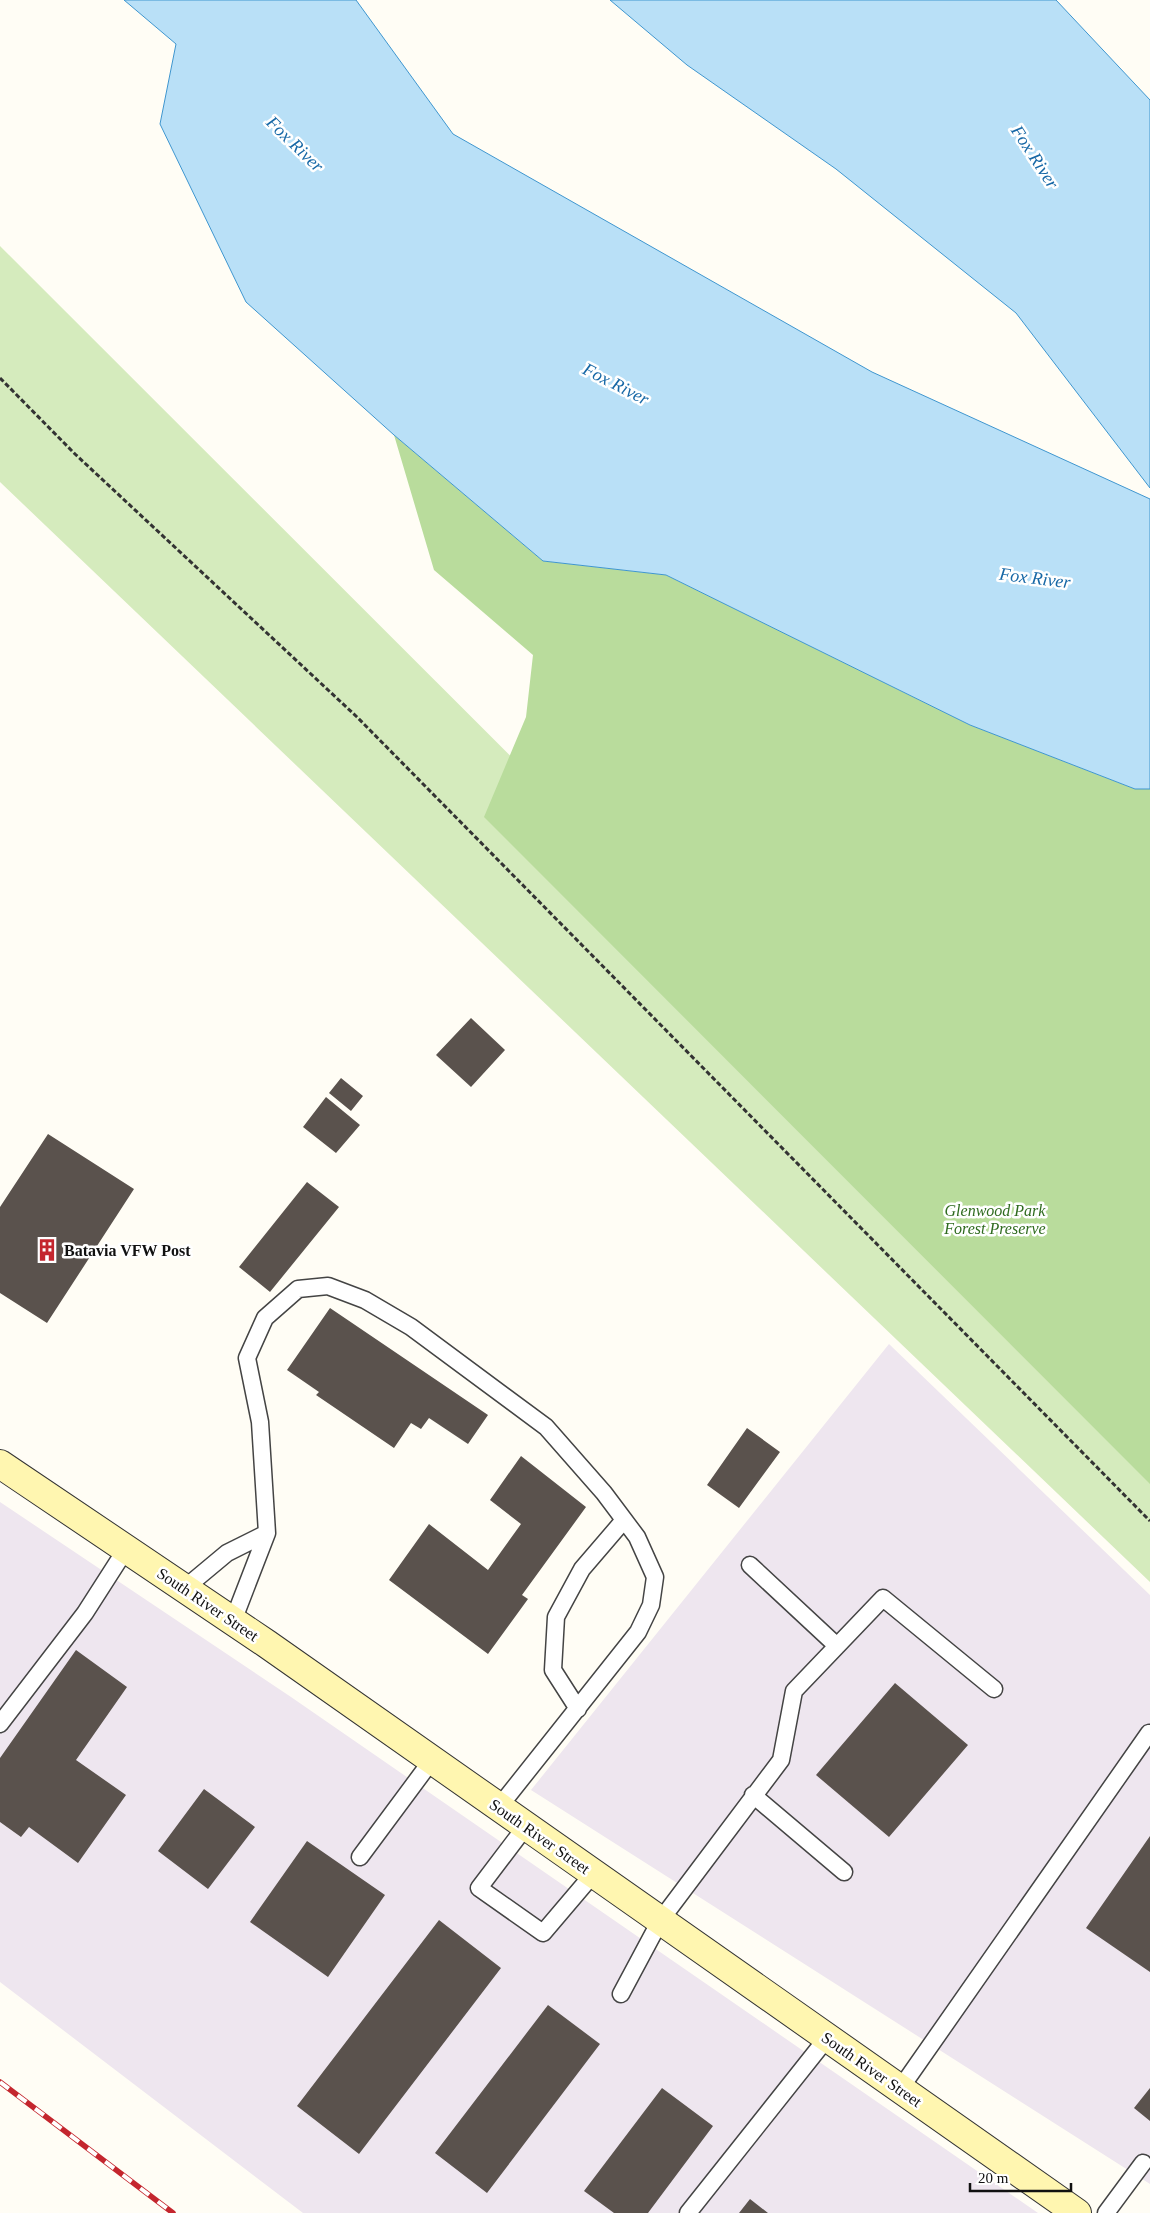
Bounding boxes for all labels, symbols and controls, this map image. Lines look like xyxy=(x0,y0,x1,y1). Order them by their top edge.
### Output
water label: Fox River xyxy=(262,111,328,177)
water label: Fox River xyxy=(1007,121,1063,193)
water label: Fox River xyxy=(579,358,653,410)
water label: Fox River xyxy=(997,564,1073,592)
park label: Glenwood Park Forest Preserve xyxy=(943,1202,1046,1237)
building icon: Batavia VFW Post xyxy=(34,1237,60,1263)
place label: Batavia VFW Post xyxy=(64,1242,191,1259)
street label: South River Street xyxy=(154,1564,262,1645)
street label: South River Street xyxy=(486,1796,593,1878)
street label: South River Street xyxy=(818,2029,925,2111)
scale bar xyxy=(970,2160,1071,2192)
text: 20 m xyxy=(978,2170,1009,2186)

